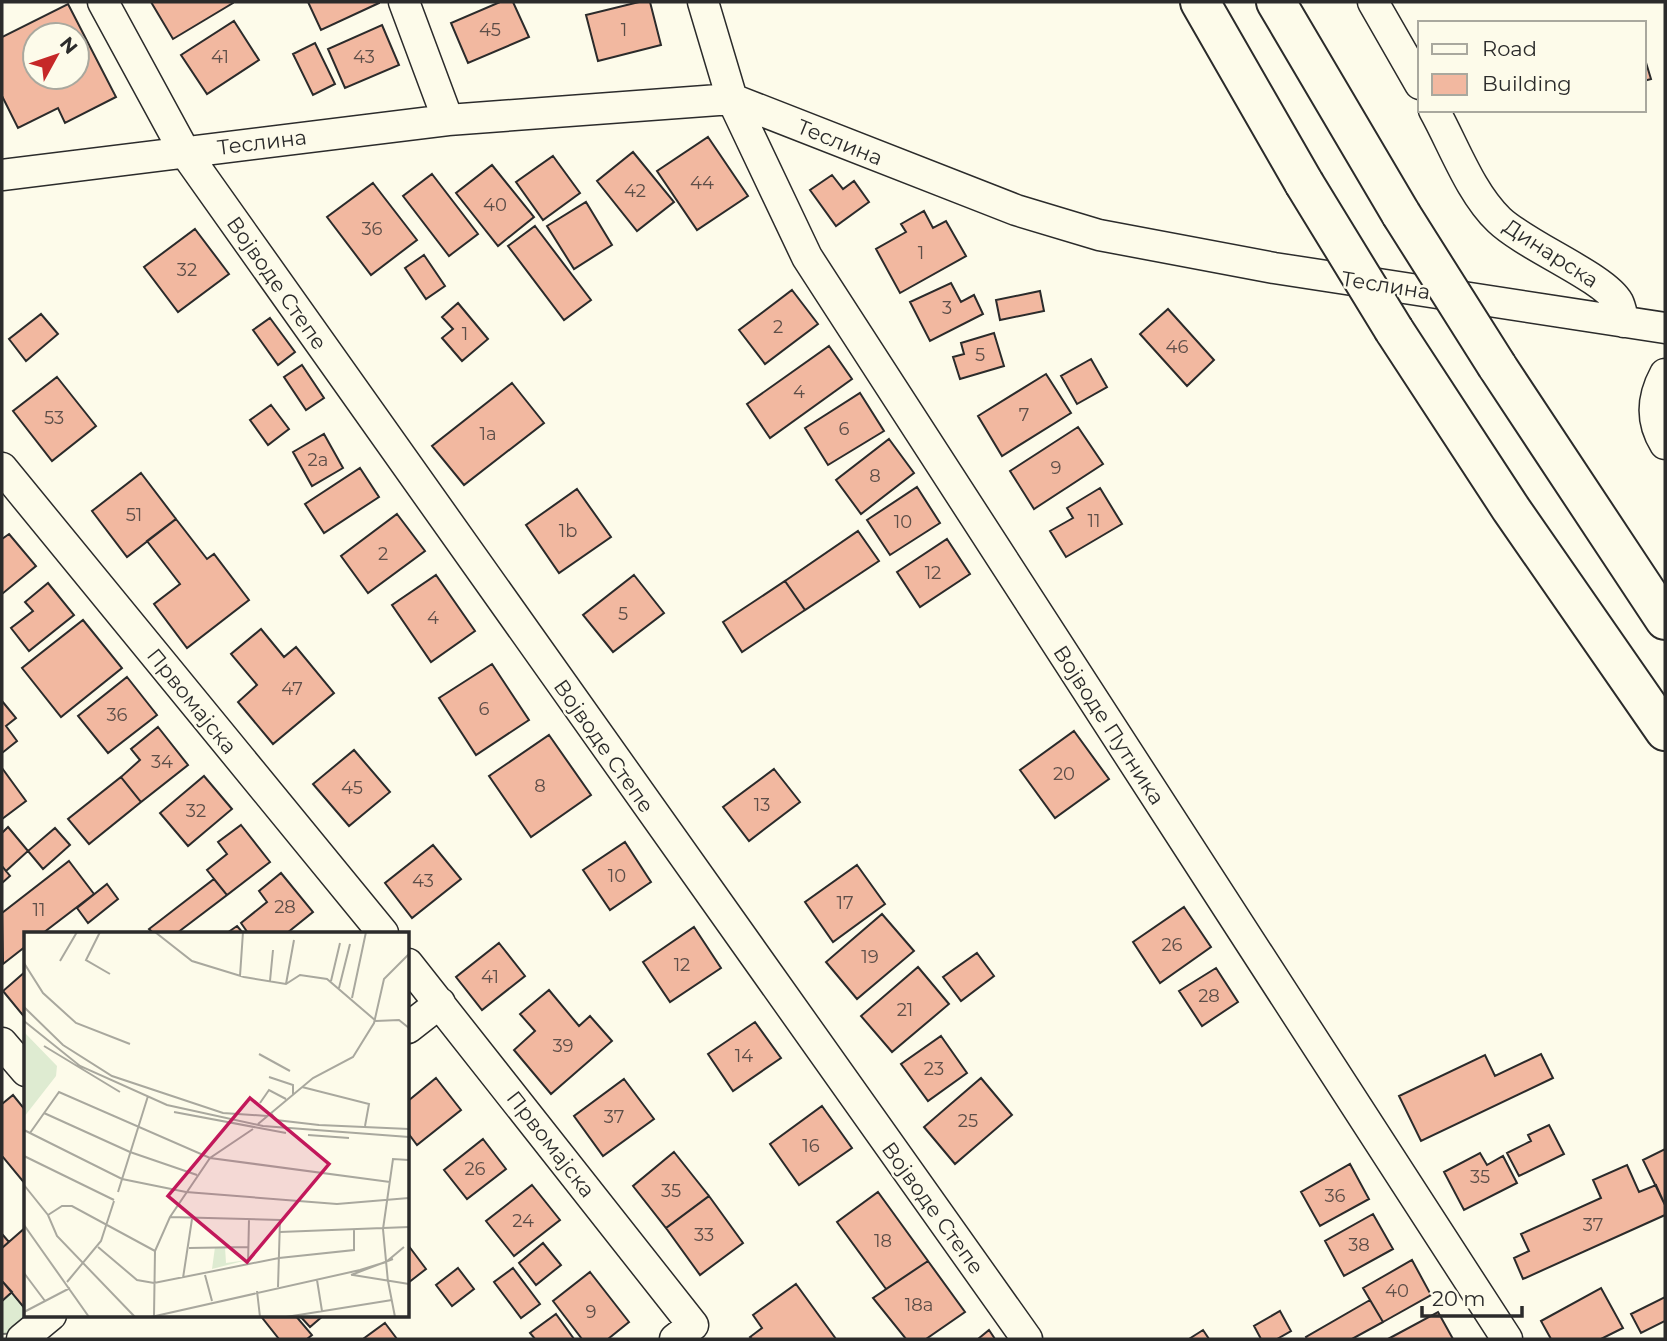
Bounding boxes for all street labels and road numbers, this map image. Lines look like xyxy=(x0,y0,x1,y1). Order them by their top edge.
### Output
street label: Теслина xyxy=(794,114,886,170)
street label: Теслина xyxy=(216,124,308,160)
street label: Војводе Степе xyxy=(222,211,332,355)
street label: Динарска xyxy=(1499,213,1603,293)
street label: Теслина xyxy=(1340,266,1432,304)
street label: Војводе Путника xyxy=(1048,641,1170,809)
street label: Првомајска xyxy=(142,643,242,759)
street label: Војводе Степе xyxy=(549,674,659,818)
street label: Првомајска xyxy=(502,1086,600,1202)
street label: Војводе Степе xyxy=(877,1137,989,1279)

